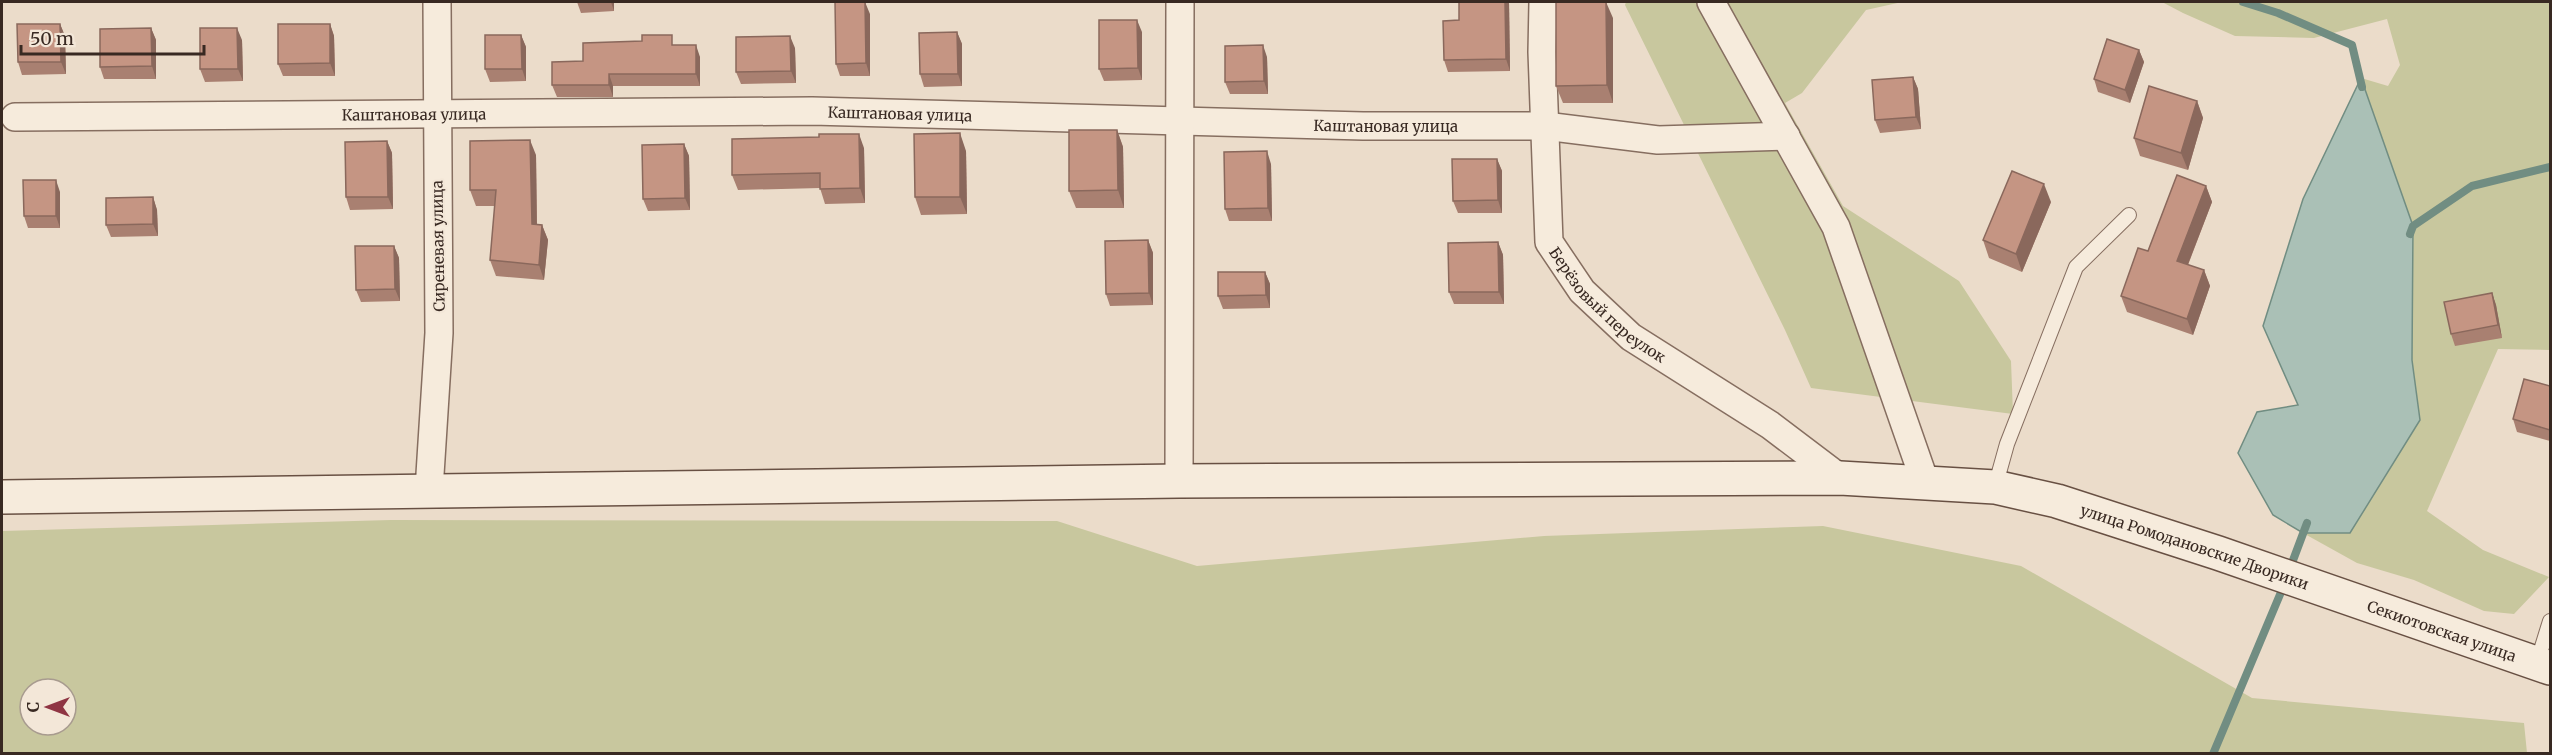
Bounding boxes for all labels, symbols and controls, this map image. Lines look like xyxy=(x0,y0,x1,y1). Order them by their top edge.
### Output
scale bar xyxy=(21,18,204,56)
text: 50 m xyxy=(30,27,74,50)
street label: Каштановая улица xyxy=(827,102,973,125)
street label: Каштановая улица xyxy=(342,104,486,124)
street label: Каштановая улица xyxy=(1313,115,1458,136)
street label: Сиреневая улица xyxy=(427,180,449,312)
street label: Берёзовый переулок xyxy=(1545,243,1670,367)
street label: улица Ромодановские Дворики xyxy=(2078,500,2311,593)
street label: Секиотовская улица xyxy=(2365,596,2519,665)
north arrow xyxy=(18,677,78,737)
text: С xyxy=(23,702,43,712)

